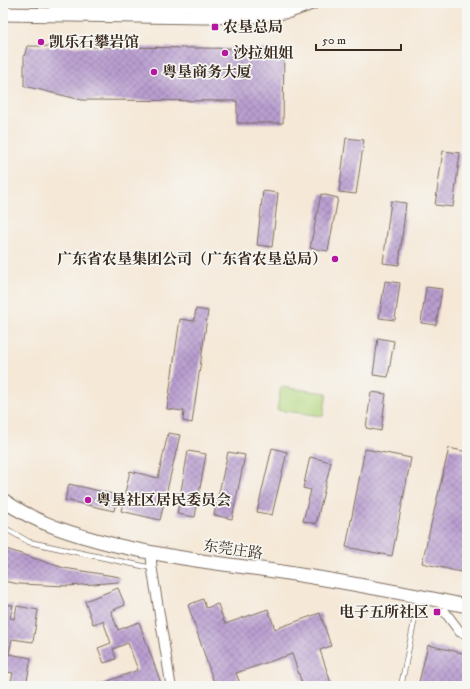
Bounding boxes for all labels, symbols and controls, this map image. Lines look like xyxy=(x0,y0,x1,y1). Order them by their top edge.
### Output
place label: 农垦总局 xyxy=(223,18,283,37)
marker: 农垦总局 xyxy=(210,22,220,32)
scale bar xyxy=(316,26,401,52)
place label: 凯乐石攀岩馆 xyxy=(49,33,139,52)
text: 50 m xyxy=(322,33,346,48)
marker: 凯乐石攀岩馆 xyxy=(36,37,46,47)
place label: 沙拉姐姐 xyxy=(233,44,294,63)
marker: 沙拉姐姐 xyxy=(220,48,230,58)
place label: 粤垦商务大厦 xyxy=(162,63,252,82)
marker: 粤垦商务大厦 xyxy=(149,67,159,77)
place label: 广东省农垦集团公司（广东省农垦总局） xyxy=(57,250,327,269)
marker: 广东省农垦集团公司（广东省农垦总局） xyxy=(330,254,340,264)
place label: 粤垦社区居民委员会 xyxy=(96,491,231,510)
marker: 粤垦社区居民委员会 xyxy=(83,495,93,505)
street label: 东莞庄路 xyxy=(202,536,264,564)
place label: 电子五所社区 xyxy=(339,603,429,622)
marker: 电子五所社区 xyxy=(432,607,442,617)

